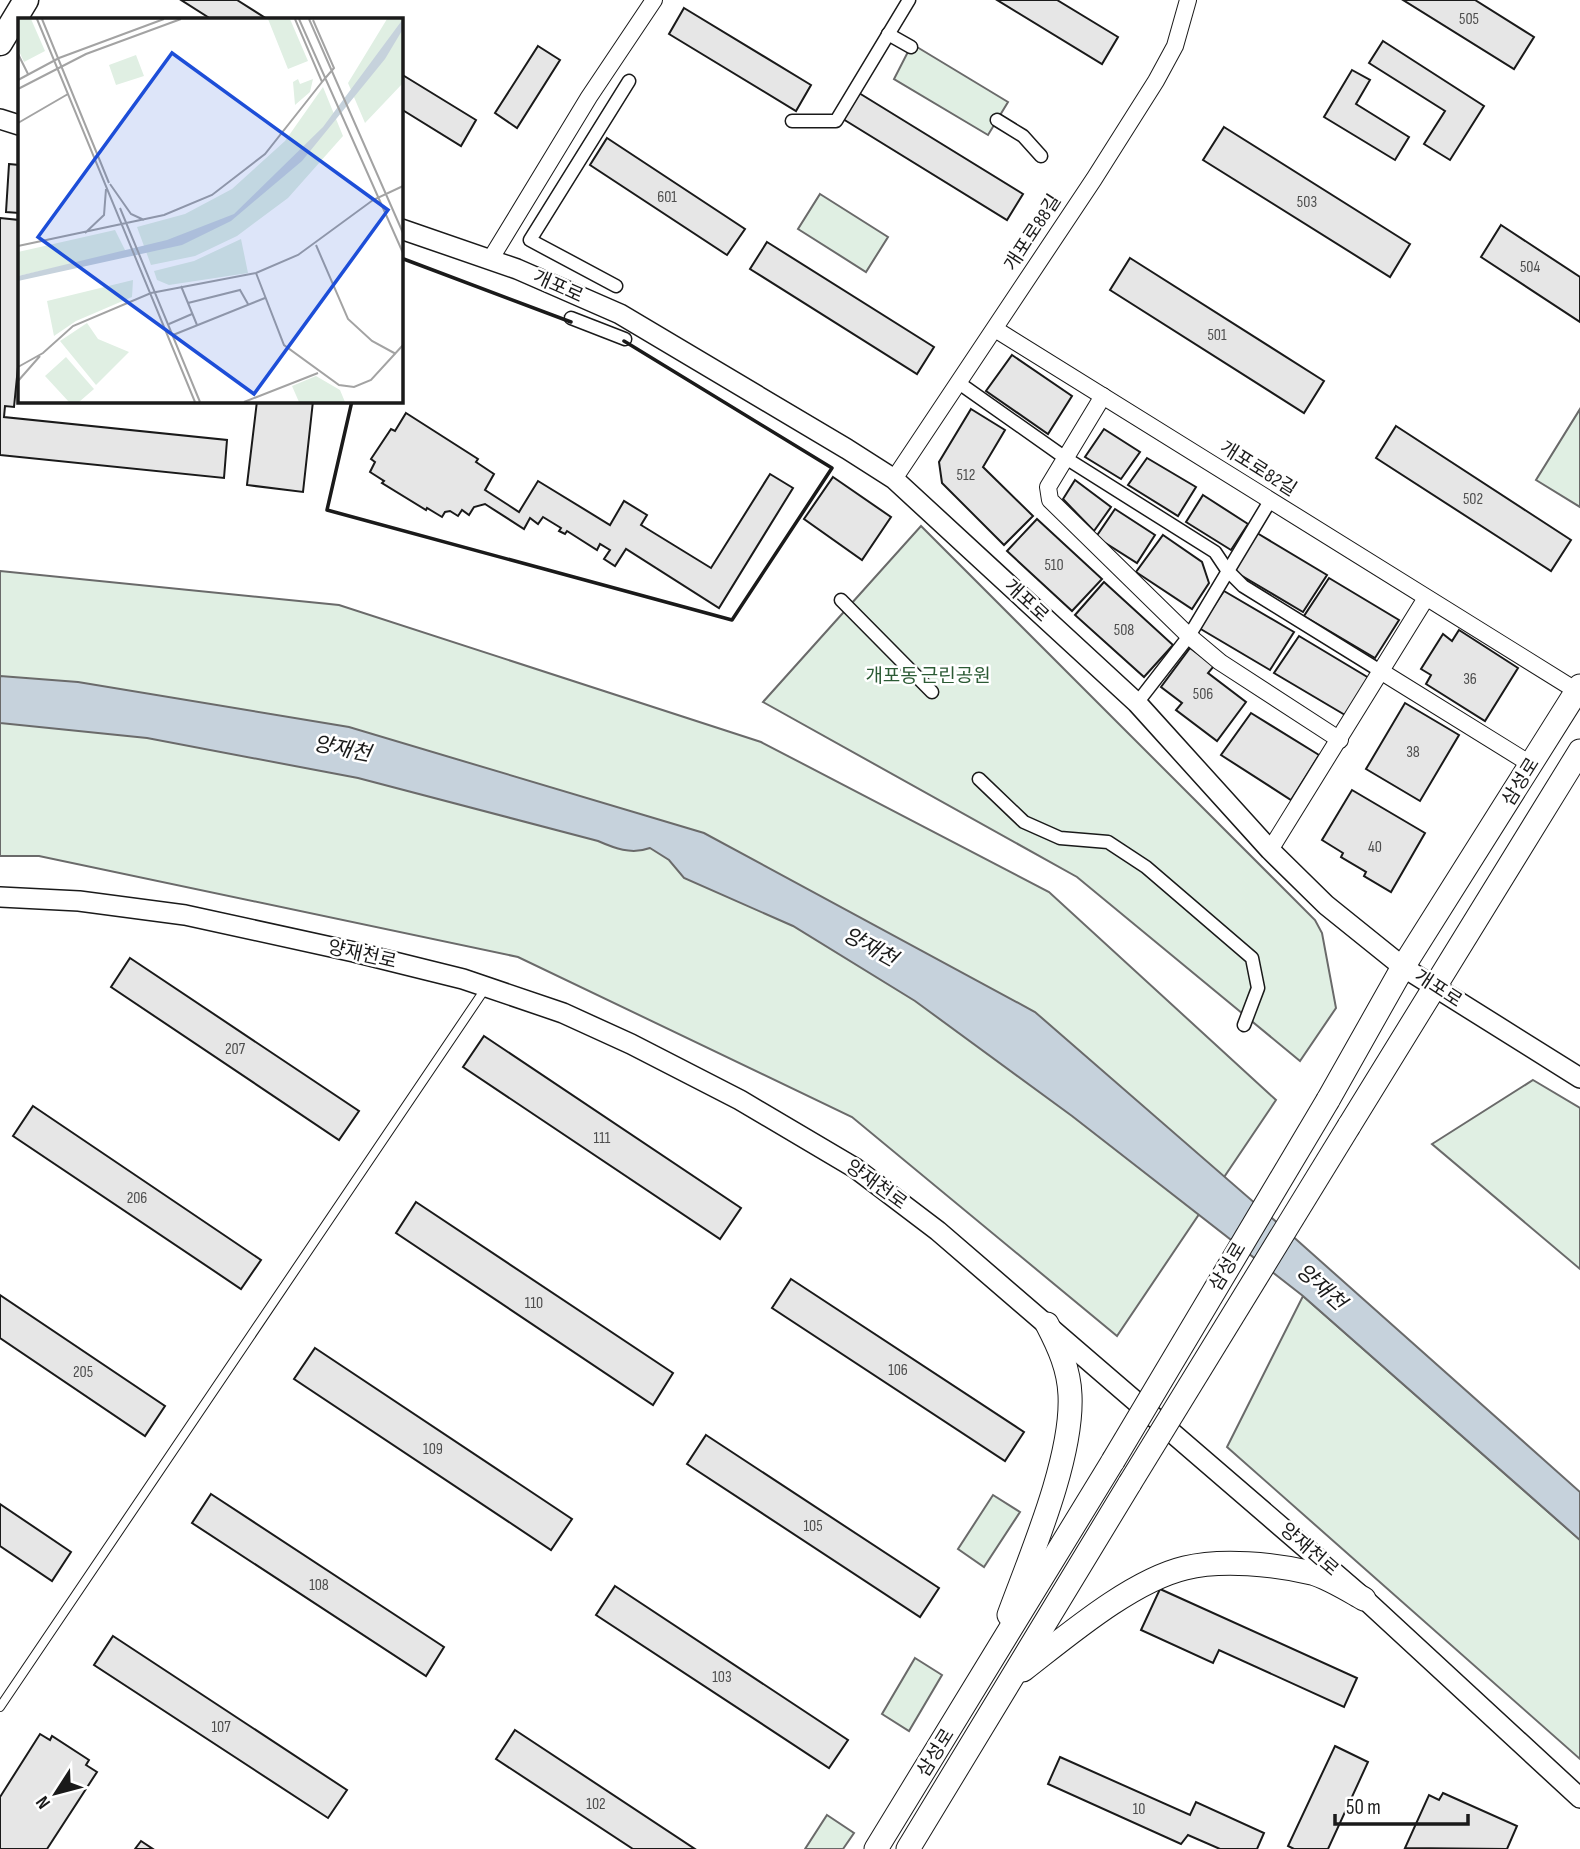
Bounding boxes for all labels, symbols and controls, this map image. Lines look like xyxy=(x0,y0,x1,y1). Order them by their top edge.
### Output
house number: 505 xyxy=(1459,10,1479,29)
inset map xyxy=(18,18,402,402)
house number: 601 xyxy=(657,188,677,207)
street label: 개포로88길 xyxy=(1000,190,1066,276)
house number: 503 xyxy=(1297,193,1317,212)
house number: 504 xyxy=(1520,258,1540,277)
street label: 개포로 xyxy=(529,266,587,308)
house number: 501 xyxy=(1207,326,1227,345)
street label: 개포로82길 xyxy=(1215,436,1301,502)
house number: 512 xyxy=(957,466,975,485)
house number: 502 xyxy=(1463,490,1483,509)
house number: 510 xyxy=(1044,556,1064,575)
street label: 개포로 xyxy=(999,575,1053,627)
house number: 508 xyxy=(1114,621,1134,640)
park label: 개포동 근린공원 xyxy=(865,665,991,688)
house number: 36 xyxy=(1463,670,1477,689)
house number: 506 xyxy=(1193,685,1213,704)
water label: 양재천 xyxy=(311,731,375,767)
house number: 38 xyxy=(1406,743,1420,762)
street label: 삼성로 xyxy=(1497,754,1545,810)
house number: 40 xyxy=(1368,838,1382,857)
water label: 양재천 xyxy=(839,922,904,973)
street label: 양재천로 xyxy=(325,936,399,974)
street label: 개포로 xyxy=(1410,965,1466,1013)
house number: 207 xyxy=(225,1040,246,1059)
house number: 111 xyxy=(594,1129,611,1148)
street label: 양재천로 xyxy=(841,1155,911,1215)
house number: 206 xyxy=(127,1189,147,1208)
street label: 삼성로 xyxy=(1205,1239,1251,1295)
water label: 양재천 xyxy=(1291,1258,1353,1317)
house number: 110 xyxy=(525,1294,543,1313)
house number: 106 xyxy=(888,1361,908,1380)
house number: 205 xyxy=(73,1363,93,1382)
house number: 109 xyxy=(423,1440,443,1459)
house number: 105 xyxy=(803,1517,823,1536)
street label: 양재천로 xyxy=(1275,1518,1343,1582)
house number: 108 xyxy=(309,1576,329,1595)
house number: 103 xyxy=(712,1668,732,1687)
house number: 107 xyxy=(211,1718,231,1737)
street label: 삼성로 xyxy=(912,1725,960,1781)
north arrow xyxy=(21,1758,91,1828)
scale bar xyxy=(1335,1783,1468,1827)
text: N xyxy=(31,1791,56,1813)
house number: 102 xyxy=(586,1795,606,1814)
text: 50 m xyxy=(1346,1795,1381,1820)
house number: 10 xyxy=(1133,1800,1145,1819)

